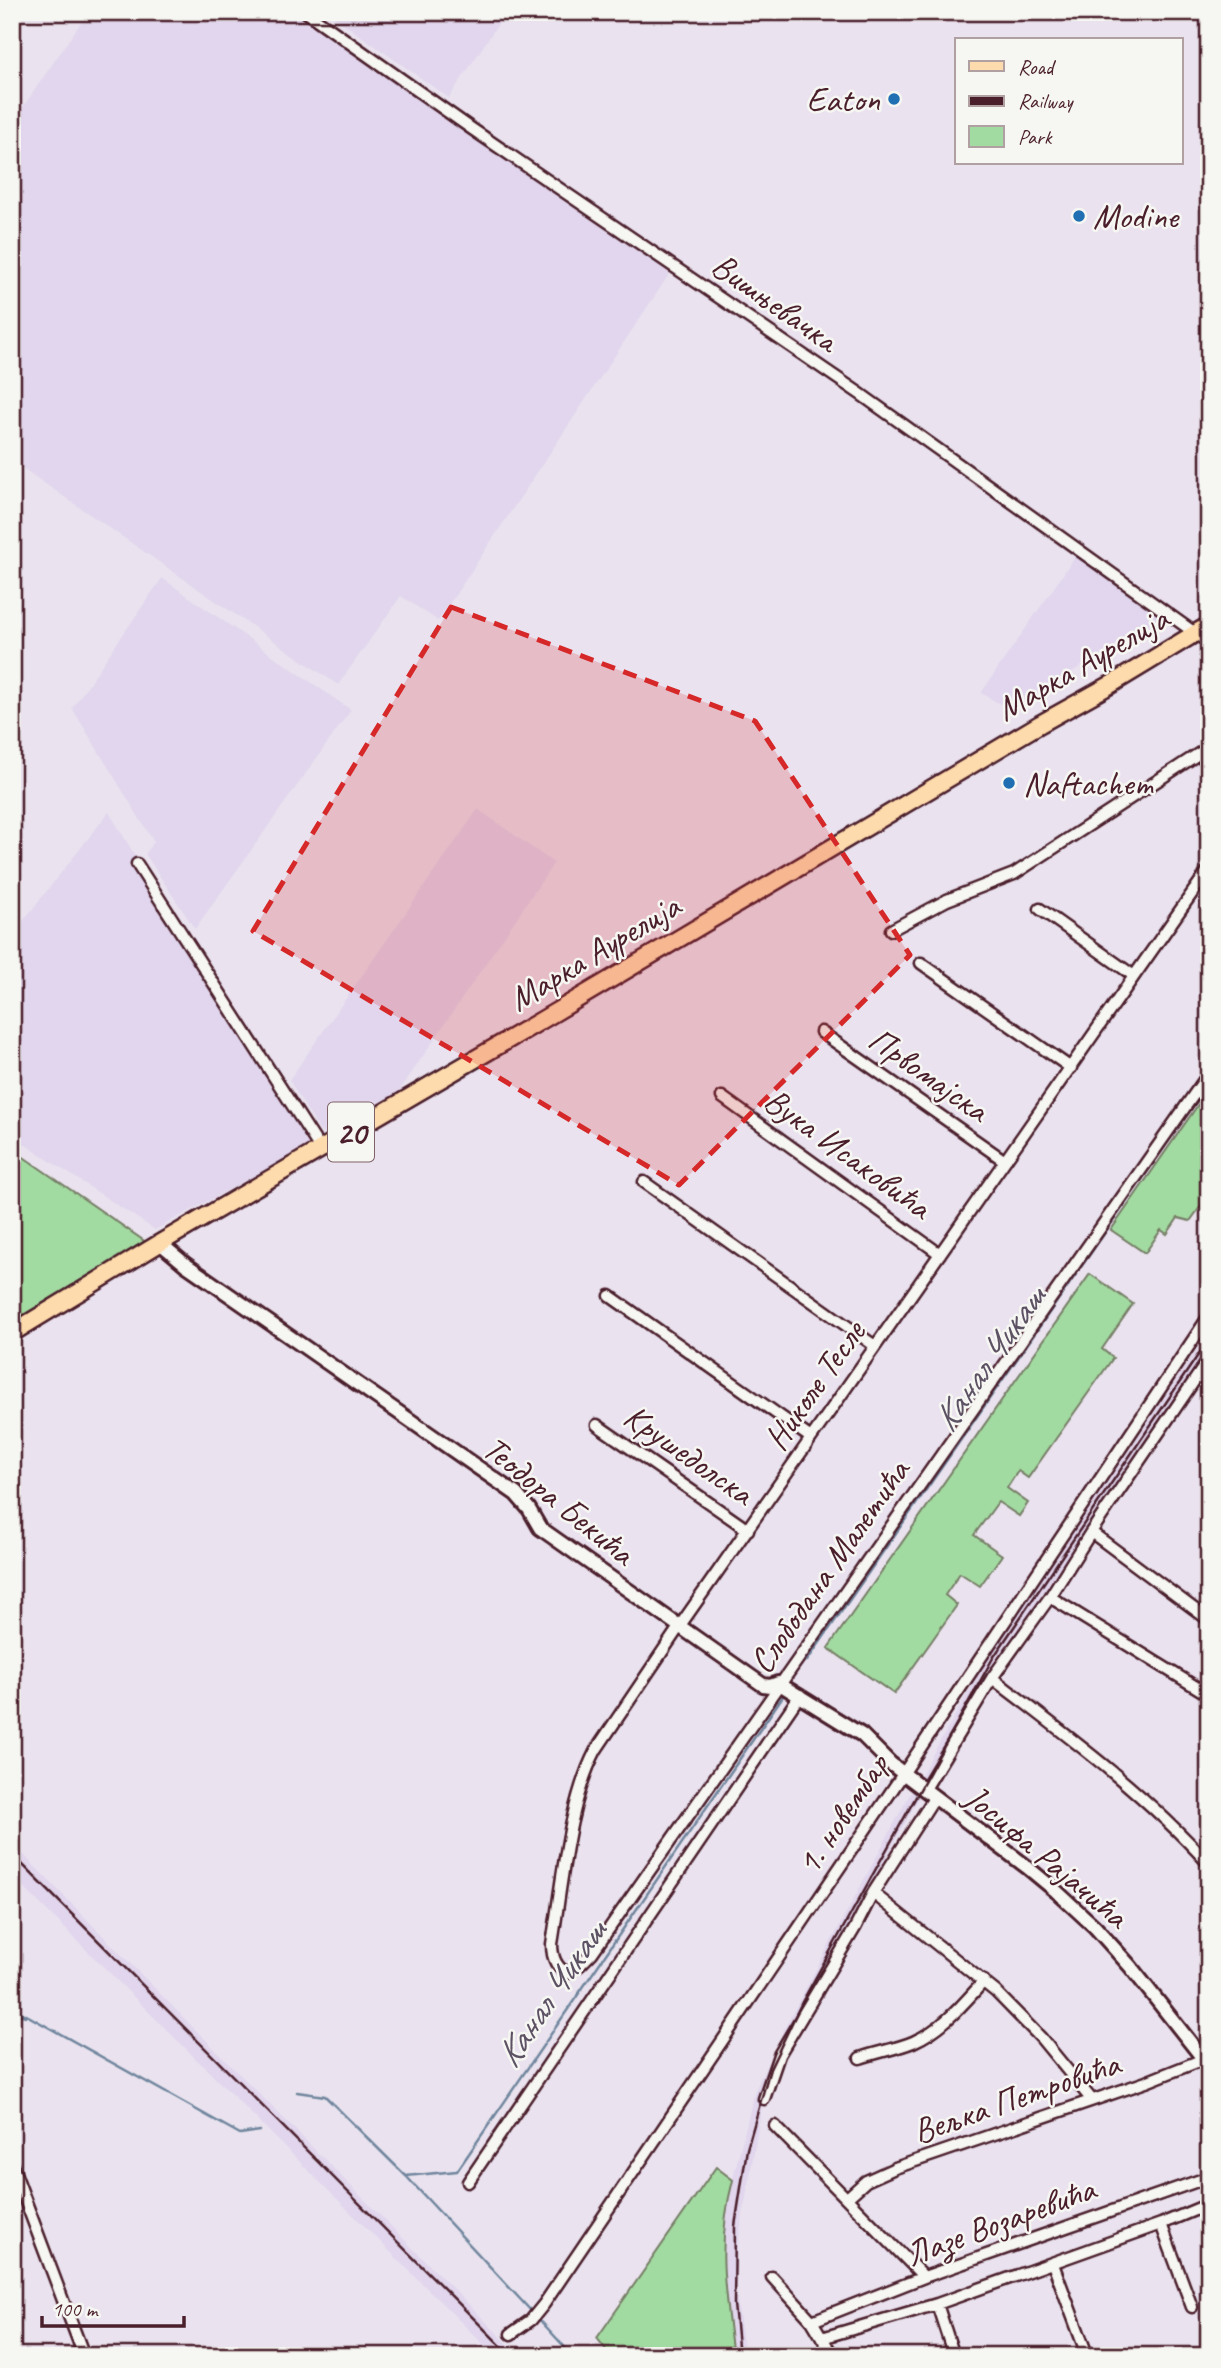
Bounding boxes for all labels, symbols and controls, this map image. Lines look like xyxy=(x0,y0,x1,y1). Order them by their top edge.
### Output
legend xyxy=(955,38,1182,164)
text: Road xyxy=(1018,54,1057,80)
place label: Eaton xyxy=(806,77,880,122)
text: Railway xyxy=(1018,88,1074,114)
marker: Eaton xyxy=(886,91,902,107)
text: Park xyxy=(1018,124,1053,150)
place label: Modine xyxy=(1093,194,1181,239)
marker: Modine xyxy=(1071,208,1087,224)
street label: Вишњевачка xyxy=(703,243,849,364)
street label: Марка Аурелија xyxy=(988,595,1179,731)
place label: Naftachem xyxy=(1023,761,1154,806)
marker: Naftachem xyxy=(1001,775,1017,791)
street label: Марка Аурелија xyxy=(500,882,690,1021)
street label: Првомајска xyxy=(860,1017,1000,1134)
street label: Вука Исаковића xyxy=(755,1078,942,1231)
road number: 20 xyxy=(328,1102,374,1162)
water label: Канал Чикаш xyxy=(921,1274,1058,1440)
street label: Николе Тесле xyxy=(754,1310,877,1459)
street label: Крушедолска xyxy=(615,1394,764,1517)
street label: Теодора Бекића xyxy=(474,1426,646,1577)
street label: Слободана Малетића xyxy=(739,1448,921,1682)
street label: 1. новембар xyxy=(786,1744,900,1883)
street label: Јосифа Рајачића xyxy=(954,1773,1140,1940)
water label: Канал Чикаш xyxy=(484,1908,618,2076)
street label: Вељка Петровића xyxy=(907,2040,1128,2154)
street label: Лазе Возаревића xyxy=(899,2165,1104,2277)
scale bar xyxy=(42,2284,184,2328)
text: 100 m xyxy=(52,2296,99,2322)

